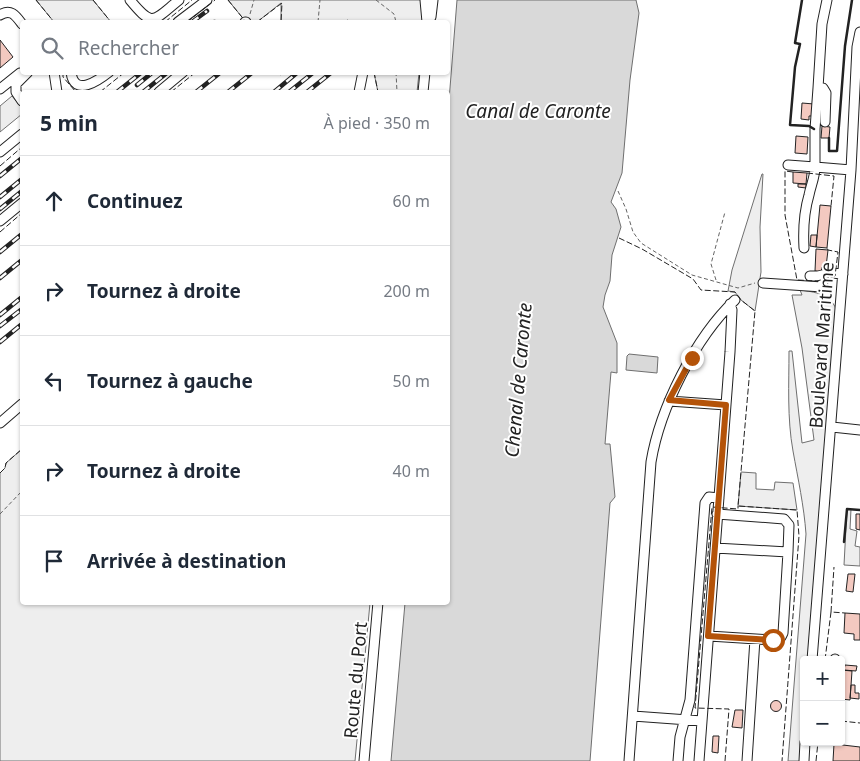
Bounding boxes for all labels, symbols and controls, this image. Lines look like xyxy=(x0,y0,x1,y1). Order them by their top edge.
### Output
search box xyxy=(20,20,450,75)
icon: search xyxy=(38,34,66,62)
text: Rechercher xyxy=(78,35,179,61)
water label: Canal de Caronte xyxy=(465,98,611,124)
text: 5 min xyxy=(40,109,98,137)
text: À pied · 350 m xyxy=(324,112,430,134)
icon: ahead xyxy=(40,187,68,215)
text: Continuez xyxy=(87,188,183,214)
text: 60 m xyxy=(393,190,430,212)
street label: Boulevard Maritime xyxy=(803,261,839,429)
icon: right xyxy=(40,277,68,305)
text: Tournez à droite xyxy=(87,278,241,304)
text: 200 m xyxy=(383,280,430,302)
water label: Chenal de Caronte xyxy=(498,302,538,458)
route end xyxy=(681,347,704,370)
icon: left xyxy=(40,367,68,395)
text: Tournez à gauche xyxy=(87,368,253,394)
text: 50 m xyxy=(393,370,430,392)
icon: right xyxy=(40,457,68,485)
text: Tournez à droite xyxy=(87,458,241,484)
text: 40 m xyxy=(393,460,430,482)
icon: arrive xyxy=(40,547,68,575)
text: Arrivée à destination xyxy=(87,548,286,574)
street label: Route du Port xyxy=(338,620,372,739)
route start xyxy=(762,629,785,652)
map controls xyxy=(800,656,845,746)
button: + xyxy=(800,656,845,701)
button: − xyxy=(800,701,845,746)

